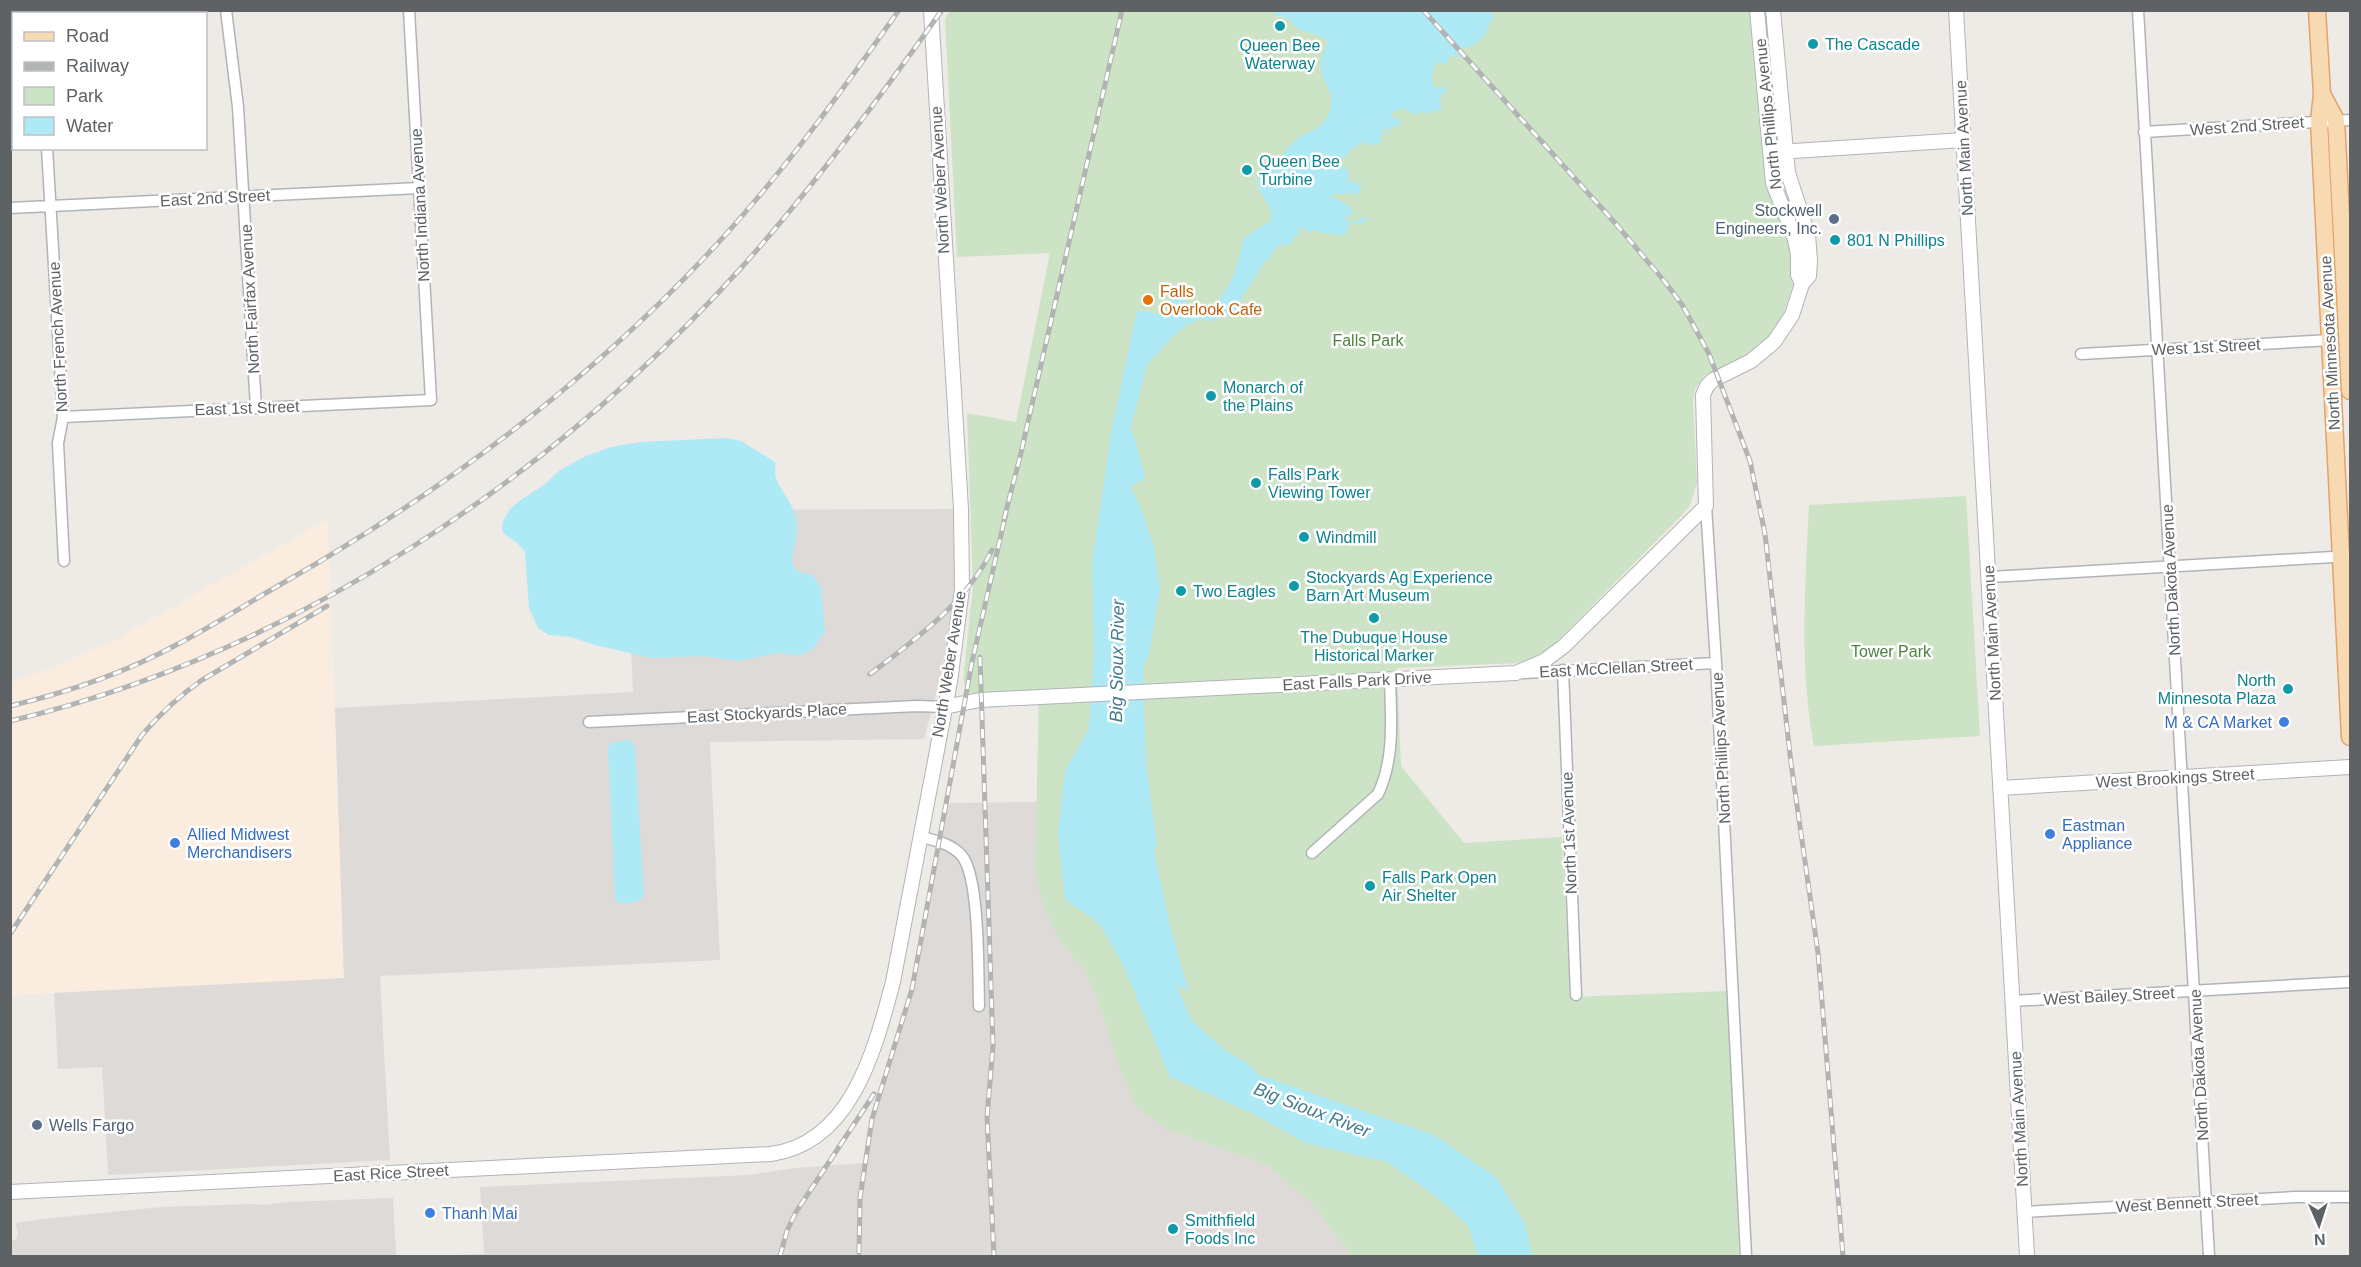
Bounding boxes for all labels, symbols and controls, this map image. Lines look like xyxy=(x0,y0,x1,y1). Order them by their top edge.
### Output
legend xyxy=(12,12,207,150)
marker: Queen Bee Waterway xyxy=(1273,19,1287,33)
text: Road xyxy=(66,26,109,46)
place label: The Cascade xyxy=(1825,36,1920,53)
place label: Queen Bee Waterway xyxy=(1240,37,1321,72)
marker: The Cascade xyxy=(1806,37,1820,51)
street label: North Phillips Avenue xyxy=(1752,38,1784,190)
text: Railway xyxy=(66,56,129,76)
street label: North Main Avenue xyxy=(1952,80,1976,216)
text: Park xyxy=(66,86,104,106)
street label: North Weber Avenue xyxy=(928,106,952,254)
street label: West 2nd Street xyxy=(2189,113,2305,138)
text: Water xyxy=(66,116,113,136)
street label: North Indiana Avenue xyxy=(407,128,433,282)
place label: Queen Bee Turbine xyxy=(1259,153,1340,188)
marker: Queen Bee Turbine xyxy=(1240,163,1254,177)
street label: East 2nd Street xyxy=(159,187,271,209)
place label: Stockwell Engineers, Inc. xyxy=(1715,202,1822,237)
marker: Stockwell Engineers, Inc. xyxy=(1827,212,1841,226)
street label: North Fairfax Avenue xyxy=(238,224,262,374)
place label: 801 N Phillips xyxy=(1847,232,1945,249)
marker: 801 N Phillips xyxy=(1828,233,1842,247)
street label: North Minnesota Avenue xyxy=(2317,255,2343,431)
street label: North French Avenue xyxy=(46,261,70,413)
place label: Falls Overlook Cafe xyxy=(1160,283,1262,318)
marker: Falls Overlook Cafe xyxy=(1141,293,1155,307)
park label: Falls Park xyxy=(1332,332,1405,349)
street label: West 1st Street xyxy=(2151,336,2261,358)
place label: Monarch of the Plains xyxy=(1223,379,1304,414)
marker: Monarch of the Plains xyxy=(1204,389,1218,403)
street label: East 1st Street xyxy=(194,398,300,418)
place label: Falls Park Viewing Tower xyxy=(1268,466,1371,501)
marker: Falls Park Viewing Tower xyxy=(1249,476,1263,490)
street label: North Dakota Avenue xyxy=(2159,504,2183,656)
place label: Windmill xyxy=(1316,529,1376,546)
marker: Windmill xyxy=(1297,530,1311,544)
street label: North Main Avenue xyxy=(1980,565,2004,701)
place label: Stockyards Ag Experience Barn Art Museum xyxy=(1306,569,1493,604)
marker: Stockyards Ag Experience Barn Art Museum xyxy=(1287,579,1301,593)
place label: Two Eagles xyxy=(1193,583,1276,600)
marker: Two Eagles xyxy=(1174,584,1188,598)
street label: North Weber Avenue xyxy=(929,590,969,738)
water label: Big Sioux River xyxy=(1106,598,1128,723)
marker: The Dubuque House Historical Marker xyxy=(1367,611,1381,625)
place label: The Dubuque House Historical Marker xyxy=(1300,629,1448,664)
park label: Tower Park xyxy=(1851,643,1932,660)
street label: East McClellan Street xyxy=(1539,655,1694,681)
street label: East Falls Park Drive xyxy=(1282,669,1432,693)
street label: North Phillips Avenue xyxy=(1709,672,1733,824)
place label: North Minnesota Plaza xyxy=(2158,672,2276,707)
marker: North Minnesota Plaza xyxy=(2281,682,2295,696)
street label: East Stockyards Place xyxy=(687,700,847,726)
place label: M & CA Market xyxy=(2164,714,2273,731)
marker: M & CA Market xyxy=(2277,715,2291,729)
street label: West Brookings Street xyxy=(2095,765,2255,791)
street label: North 1st Avenue xyxy=(1558,771,1580,894)
place label: Eastman Appliance xyxy=(2062,817,2132,852)
place label: Allied Midwest Merchandisers xyxy=(187,826,292,861)
marker: Eastman Appliance xyxy=(2043,827,2057,841)
marker: Allied Midwest Merchandisers xyxy=(168,836,182,850)
place label: Falls Park Open Air Shelter xyxy=(1382,869,1497,904)
marker: Falls Park Open Air Shelter xyxy=(1363,879,1377,893)
street label: West Bailey Street xyxy=(2043,984,2176,1008)
street label: North Dakota Avenue xyxy=(2187,989,2211,1141)
street label: North Main Avenue xyxy=(2007,1051,2031,1187)
water label: Big Sioux River xyxy=(1251,1079,1374,1142)
place label: Wells Fargo xyxy=(49,1117,134,1134)
marker: Wells Fargo xyxy=(30,1118,44,1132)
street label: East Rice Street xyxy=(333,1161,450,1185)
street label: West Bennett Street xyxy=(2115,1191,2259,1215)
north arrow xyxy=(2289,1195,2349,1255)
place label: Thanh Mai xyxy=(442,1205,518,1222)
marker: Thanh Mai xyxy=(423,1206,437,1220)
place label: Smithfield Foods Inc xyxy=(1185,1212,1255,1247)
marker: Smithfield Foods Inc xyxy=(1166,1222,1180,1236)
text: N xyxy=(2314,1231,2326,1248)

